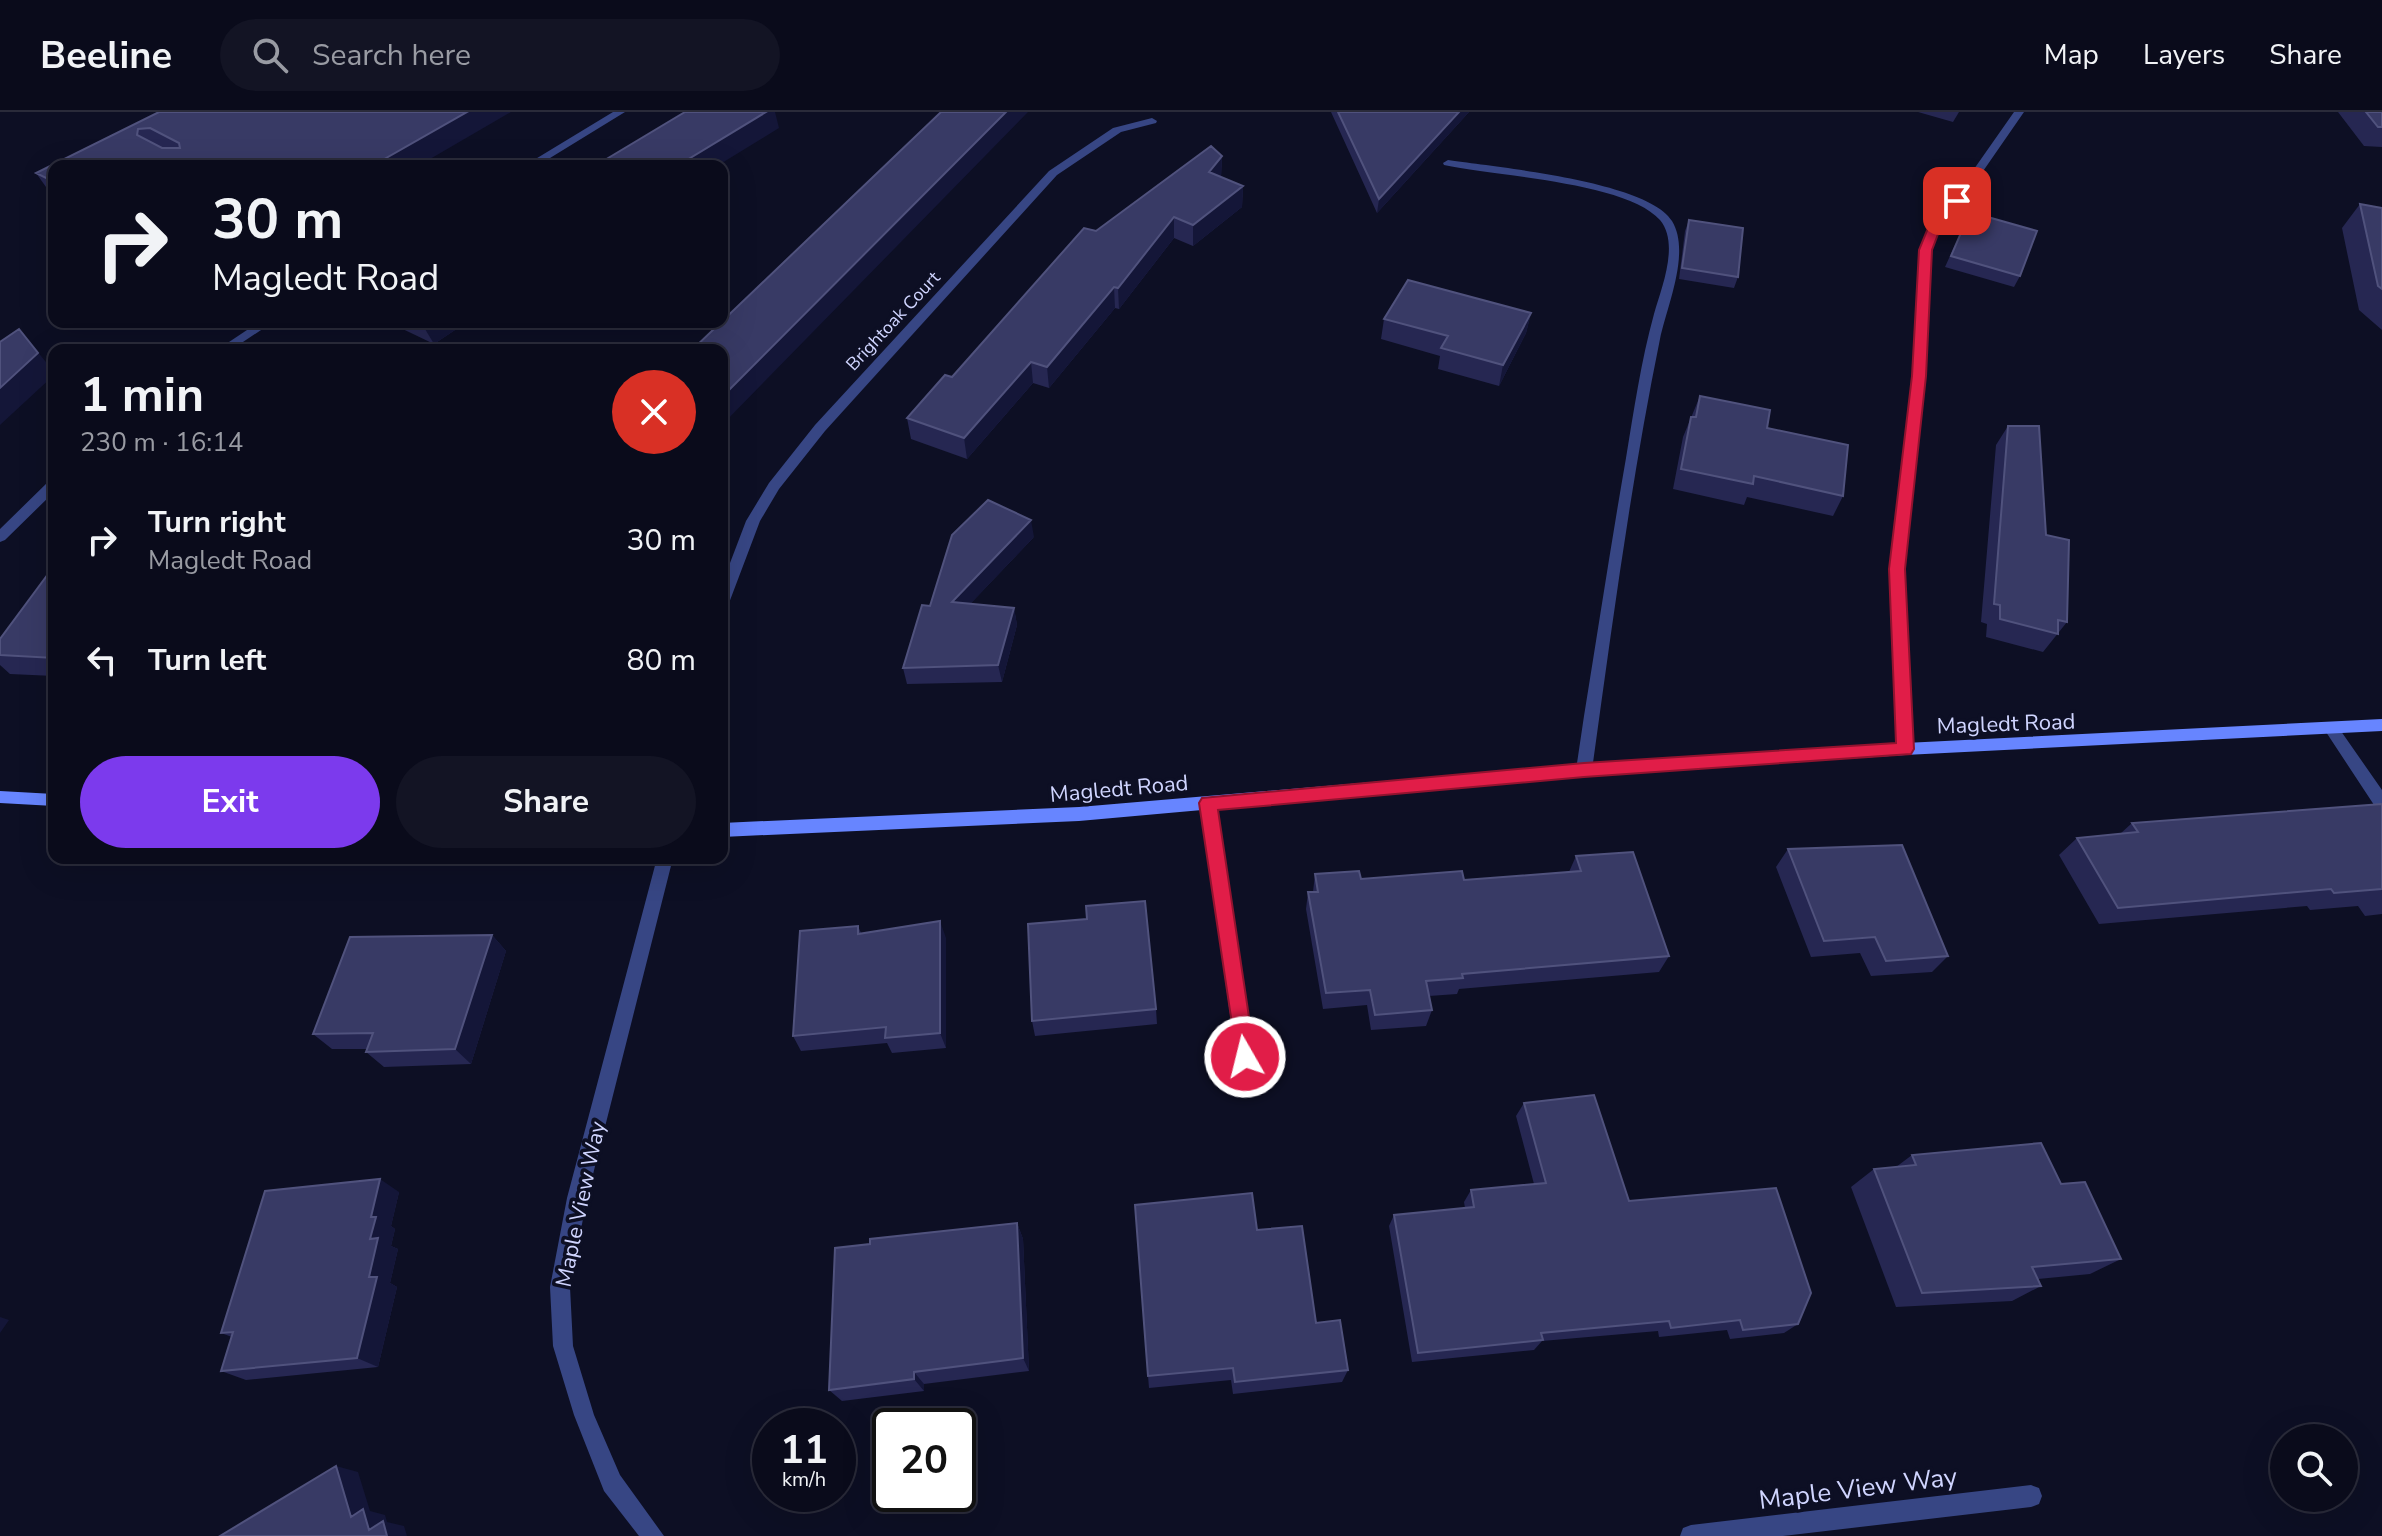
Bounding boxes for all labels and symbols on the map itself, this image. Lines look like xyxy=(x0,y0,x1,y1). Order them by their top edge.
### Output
pin xyxy=(1923,167,1991,235)
street label: Brightoak Court xyxy=(841,266,946,376)
street label: Magledt Road xyxy=(1936,707,2076,741)
street label: Magledt Road xyxy=(1049,768,1190,810)
position arrow xyxy=(1203,1015,1287,1099)
street label: Maple View Way xyxy=(549,1118,613,1290)
speed limit sign: 20 xyxy=(872,1408,976,1512)
street label: Maple View Way xyxy=(1757,1459,1960,1518)

